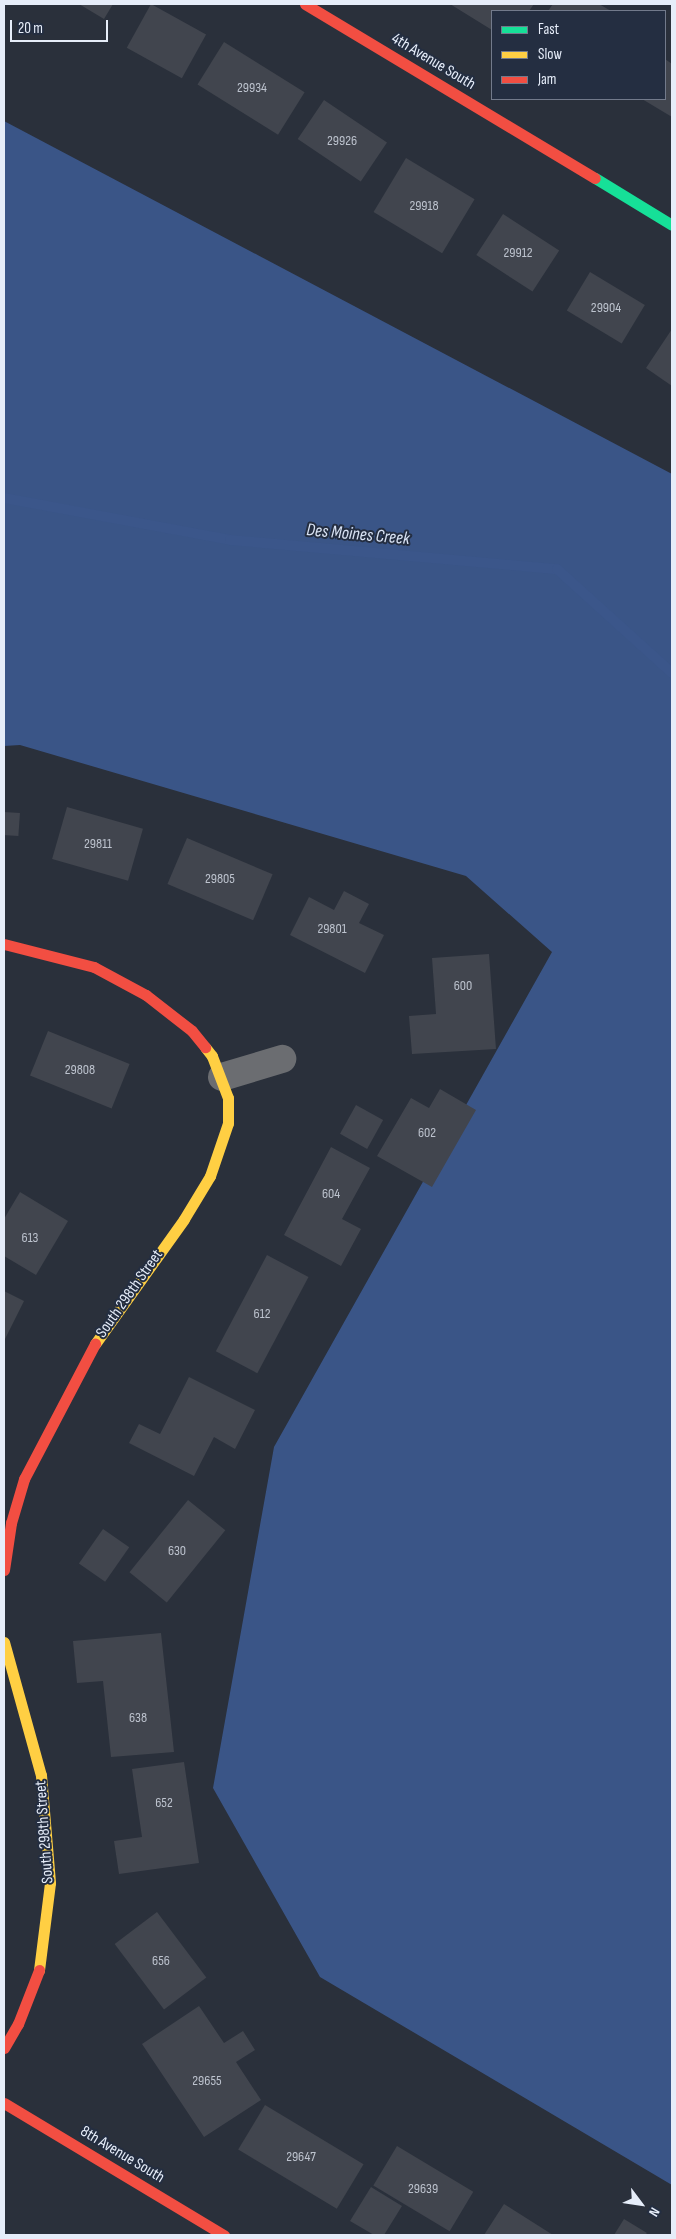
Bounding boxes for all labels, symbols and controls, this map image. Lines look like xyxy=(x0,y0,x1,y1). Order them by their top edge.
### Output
scale bar xyxy=(12,10,110,42)
legend xyxy=(491,10,666,100)
text: 20 m xyxy=(18,19,43,38)
text: Fast xyxy=(538,20,559,39)
street label: 4th Avenue South xyxy=(388,29,478,95)
text: Slow xyxy=(538,45,562,64)
text: Jam xyxy=(538,70,556,89)
house number: 29934 xyxy=(237,80,267,96)
house number: 29926 xyxy=(327,133,357,149)
house number: 29918 xyxy=(409,198,439,214)
house number: 29912 xyxy=(504,245,532,261)
house number: 29904 xyxy=(591,300,621,316)
water label: Des Moines Creek xyxy=(305,520,411,550)
house number: 29811 xyxy=(84,836,112,852)
house number: 29805 xyxy=(205,871,235,887)
house number: 29801 xyxy=(317,921,347,937)
house number: 600 xyxy=(454,978,472,994)
house number: 29808 xyxy=(65,1062,95,1078)
house number: 602 xyxy=(418,1125,436,1141)
house number: 604 xyxy=(322,1186,340,1202)
house number: 613 xyxy=(22,1230,38,1246)
street label: South 298th Street xyxy=(93,1246,167,1342)
house number: 612 xyxy=(254,1306,270,1322)
house number: 630 xyxy=(168,1543,186,1559)
house number: 638 xyxy=(129,1710,147,1726)
street label: South 298th Street xyxy=(32,1780,58,1884)
house number: 652 xyxy=(155,1795,173,1811)
house number: 656 xyxy=(152,1953,170,1969)
house number: 29655 xyxy=(192,2073,222,2089)
street label: 8th Avenue South xyxy=(76,2122,168,2188)
house number: 29647 xyxy=(286,2149,316,2165)
north arrow xyxy=(616,2179,666,2229)
house number: 29639 xyxy=(408,2181,438,2197)
text: N xyxy=(645,2204,664,2220)

